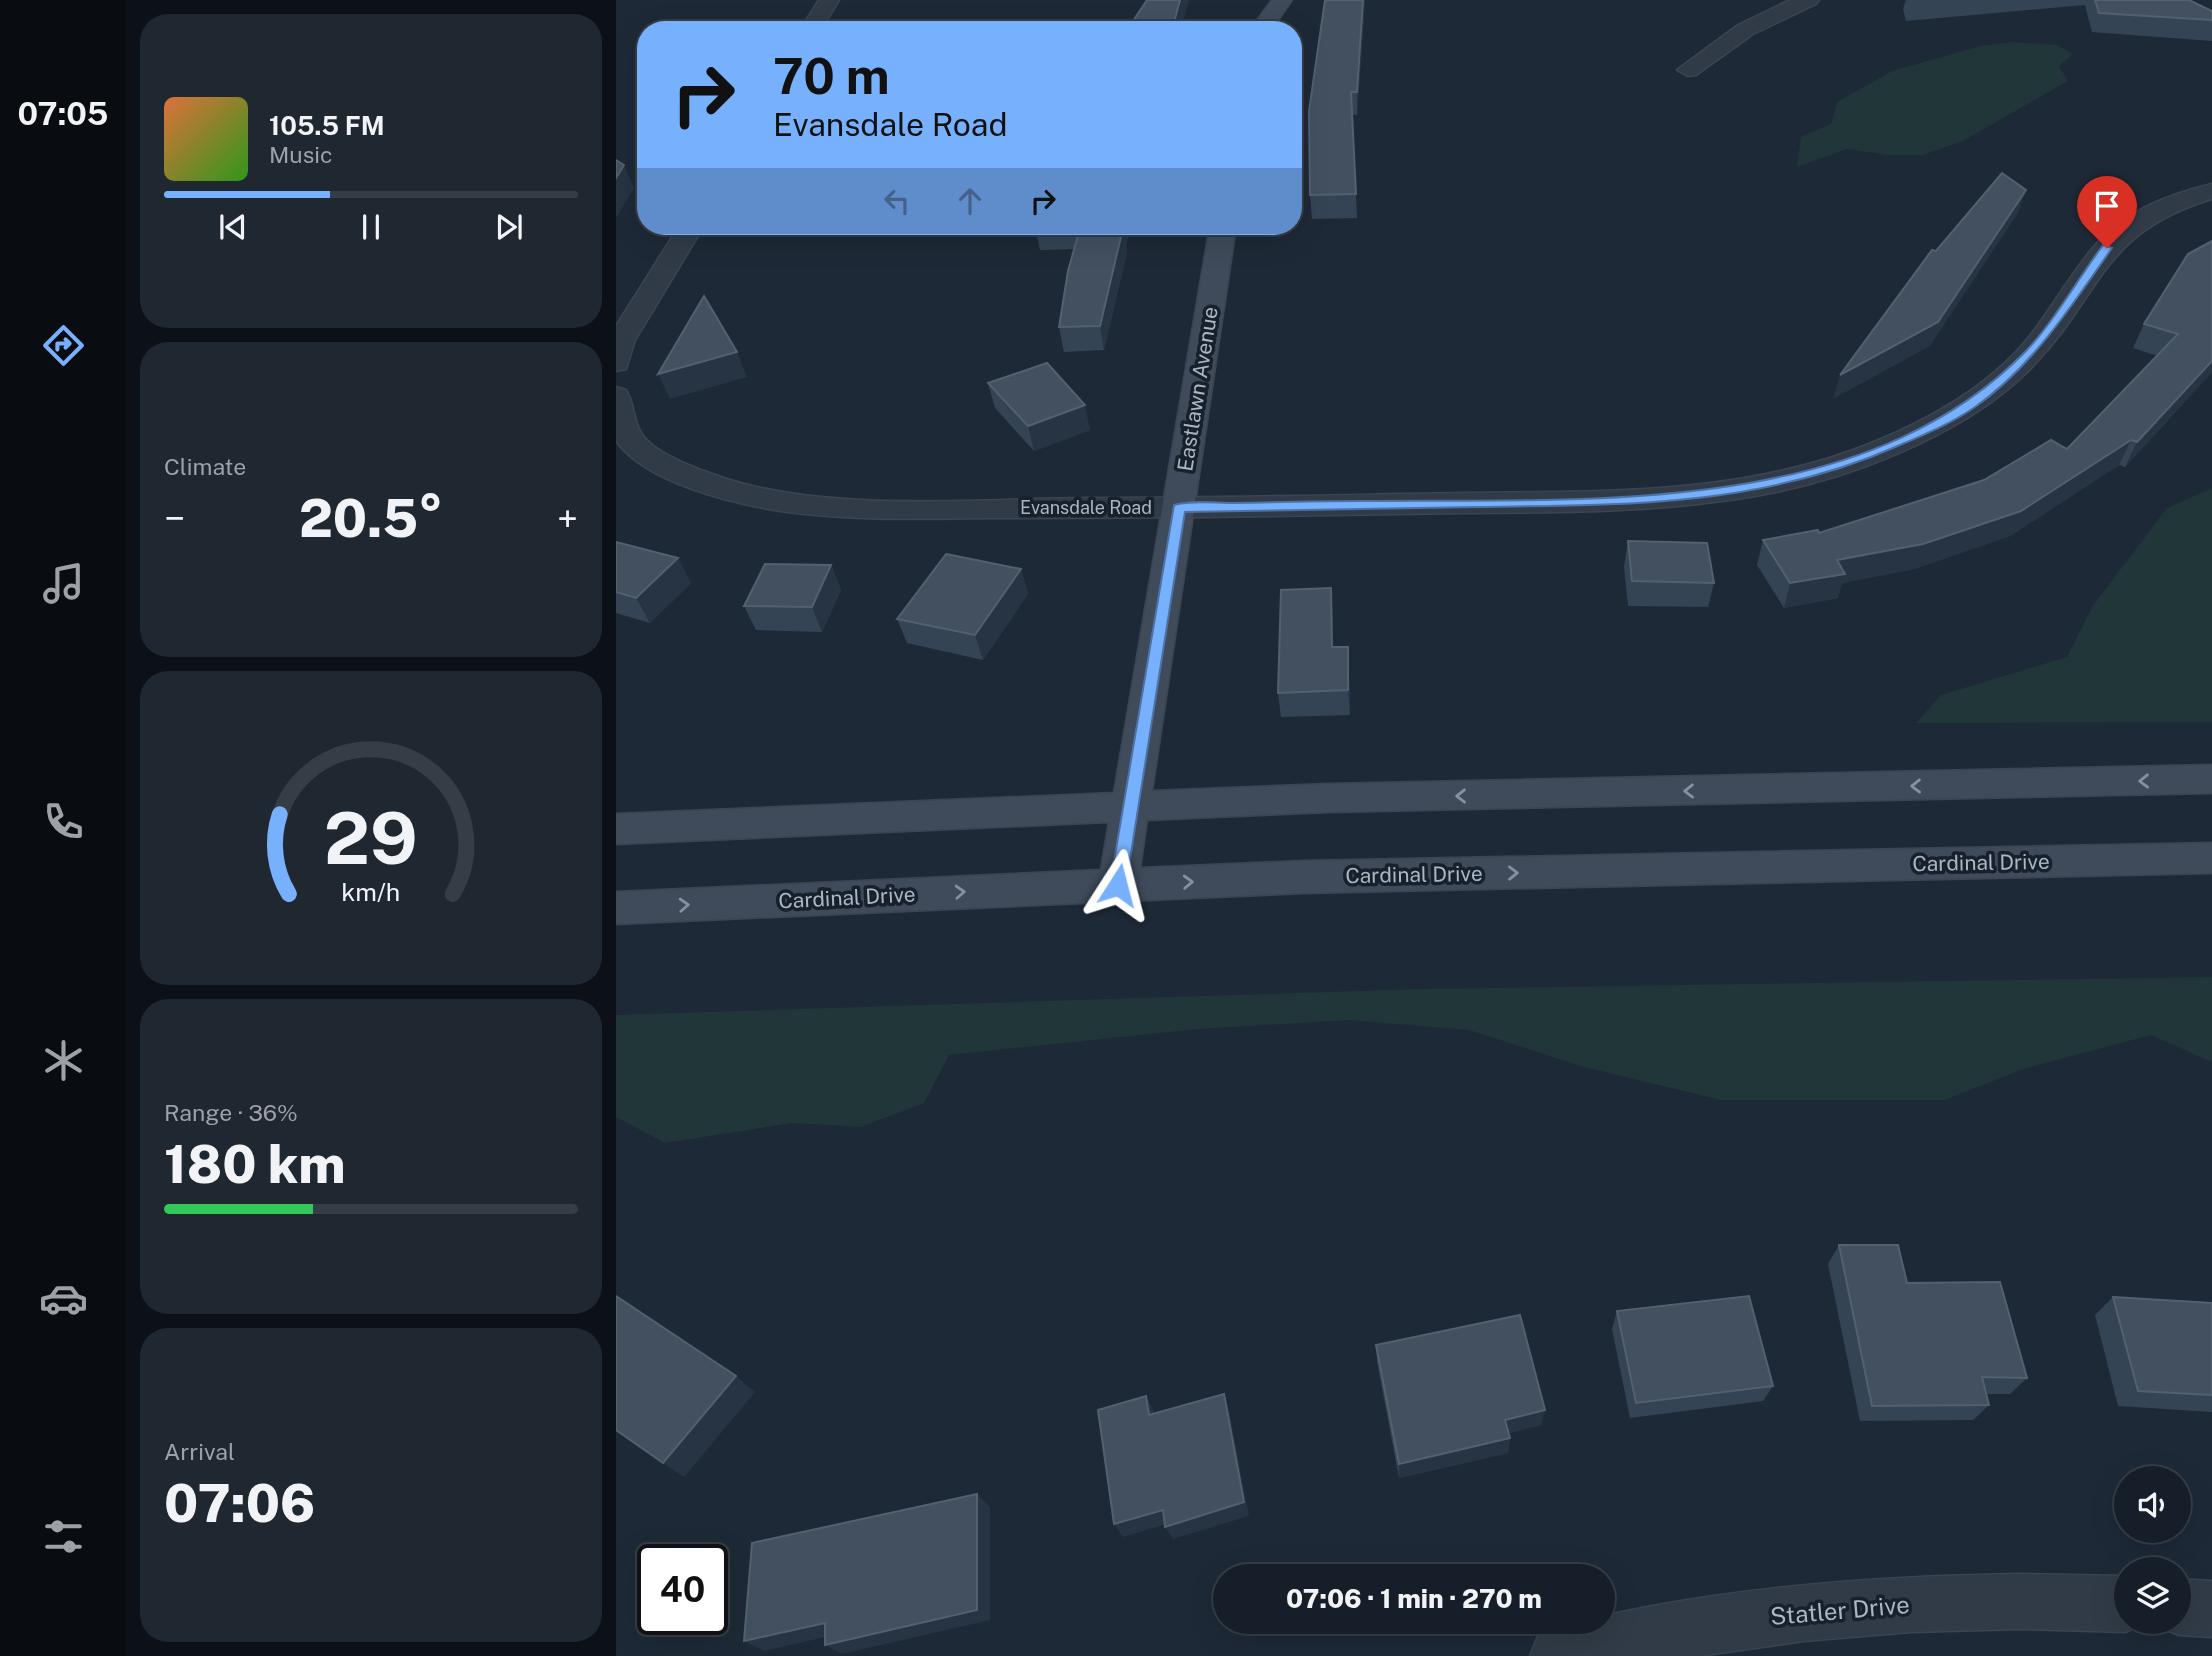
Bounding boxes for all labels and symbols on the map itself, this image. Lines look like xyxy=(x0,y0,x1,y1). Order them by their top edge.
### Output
pin xyxy=(2077,176,2137,248)
street label: Eastlawn Avenue xyxy=(1172,305,1223,473)
street label: Evansdale Road xyxy=(1020,497,1152,518)
one-way arrow xyxy=(2138,773,2149,788)
one-way arrow xyxy=(1911,778,1922,793)
one-way arrow xyxy=(1683,783,1694,798)
one-way arrow xyxy=(1456,788,1467,803)
position arrow xyxy=(1081,848,1155,922)
street label: Cardinal Drive xyxy=(1912,849,2050,876)
street label: Cardinal Drive xyxy=(1345,861,1483,888)
one-way arrow xyxy=(1508,865,1519,881)
one-way arrow xyxy=(1182,874,1193,889)
street label: Cardinal Drive xyxy=(778,881,916,914)
one-way arrow xyxy=(955,885,966,900)
one-way arrow xyxy=(679,898,690,913)
speed limit sign: 40 xyxy=(637,1544,728,1635)
street label: Statler Drive xyxy=(1769,1590,1911,1630)

